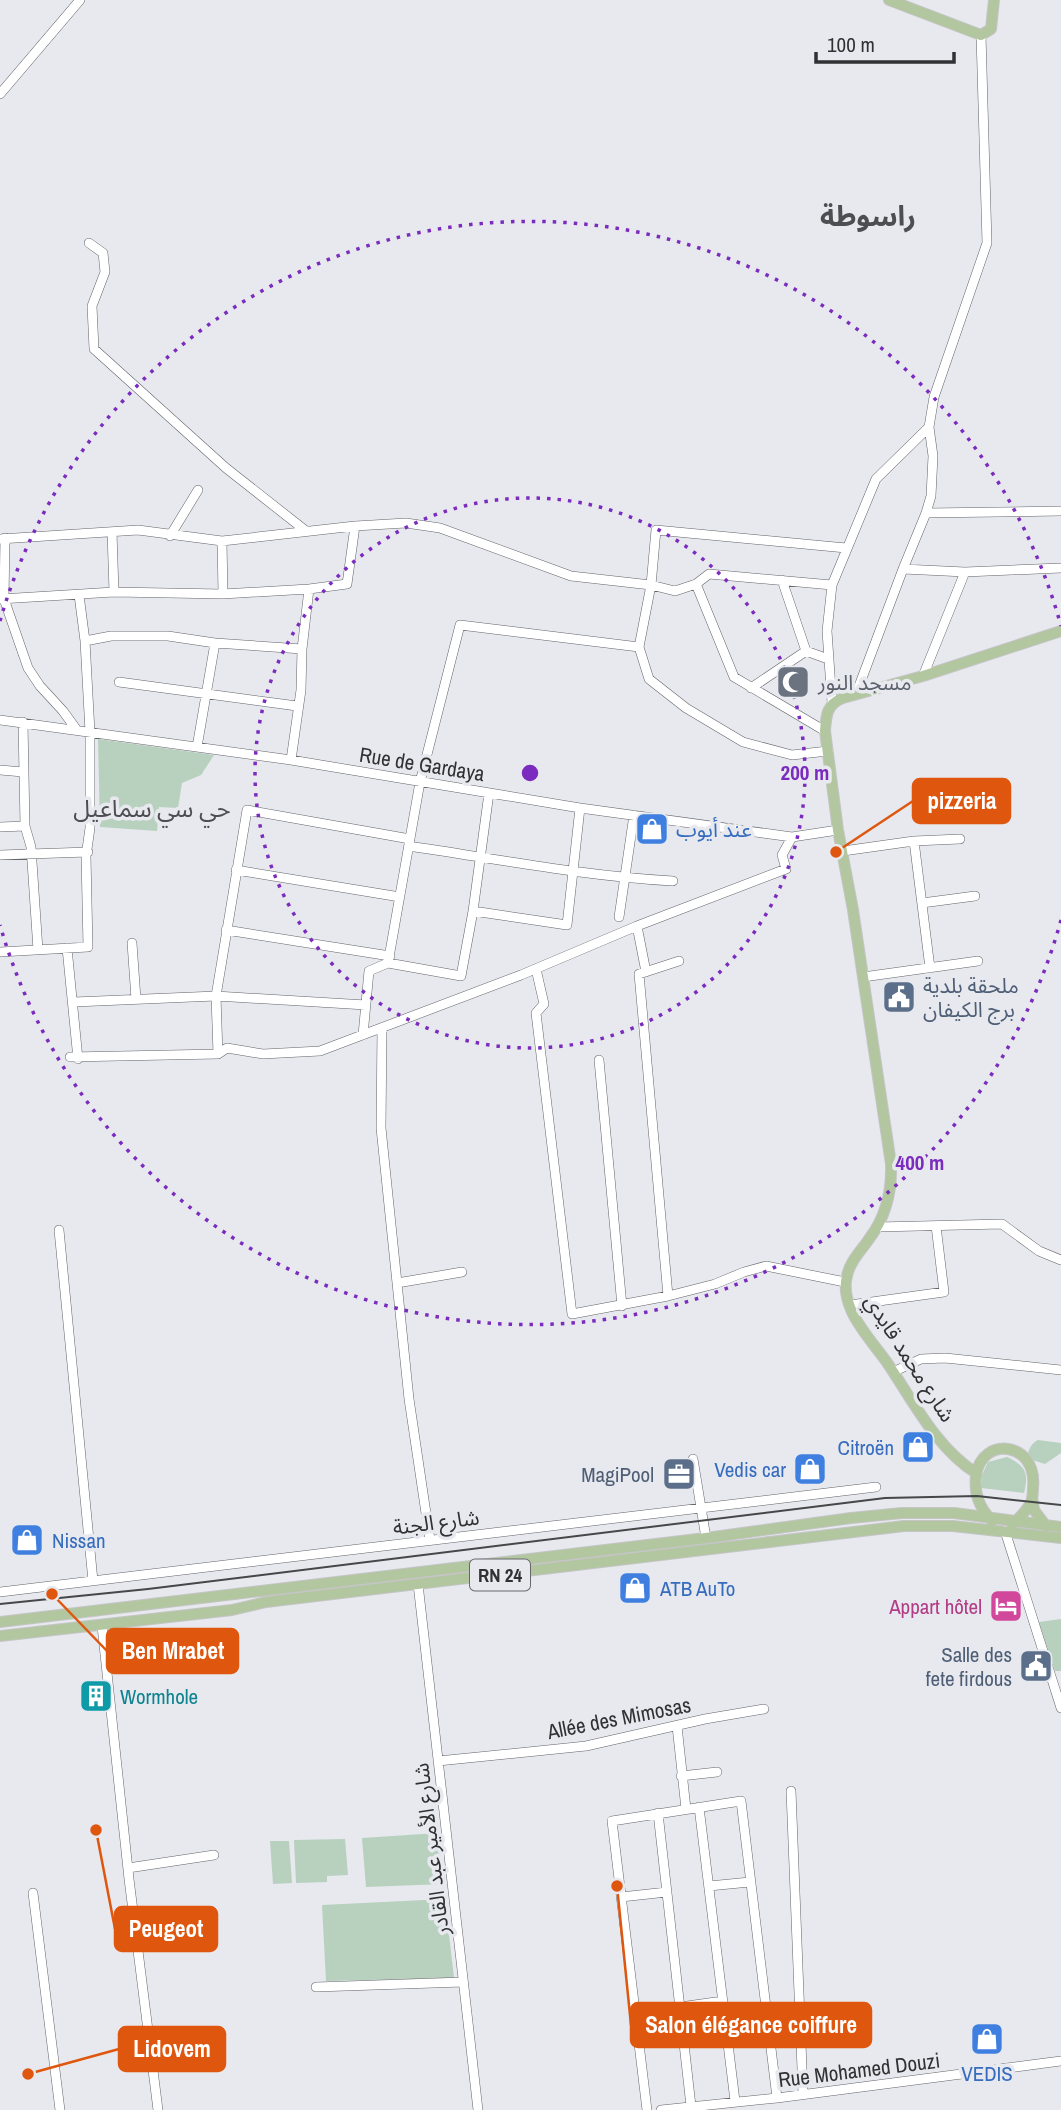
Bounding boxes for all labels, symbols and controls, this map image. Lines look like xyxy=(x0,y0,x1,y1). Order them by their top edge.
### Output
scale bar xyxy=(816,21,954,65)
text: 100 m xyxy=(827,30,875,59)
district label: راسوطة xyxy=(820,197,916,235)
mosque icon: مسجد النور xyxy=(774,663,812,701)
place label: مسجد النور xyxy=(817,668,912,697)
street label: Rue de Gardaya xyxy=(357,740,487,788)
text: 200 m xyxy=(781,758,829,787)
centre of rings xyxy=(518,761,542,785)
callout: pizzeria xyxy=(913,779,1010,823)
text: pizzeria xyxy=(927,785,997,816)
district label: حي سي سماعيل xyxy=(73,792,231,828)
shop icon: عند أيوب xyxy=(633,810,671,848)
place label: عند أيوب xyxy=(676,815,752,844)
place label: ملحقة بلدية برج الكيفان xyxy=(923,971,1019,1025)
public building icon: ملحقة بلدية برج الكيفان xyxy=(880,978,918,1016)
text: 400 m xyxy=(896,1148,944,1177)
street label: شارع محمد قايدي xyxy=(856,1288,962,1429)
shop icon: Citroën xyxy=(899,1428,937,1466)
place label: Citroën xyxy=(838,1433,894,1462)
shop icon: Vedis car xyxy=(791,1450,829,1488)
office icon: MagiPool xyxy=(660,1455,698,1493)
place label: Vedis car xyxy=(714,1455,786,1484)
place label: MagiPool xyxy=(581,1460,654,1489)
street label: شارع الجنة xyxy=(391,1502,481,1543)
shop icon: Nissan xyxy=(8,1521,46,1559)
place label: Nissan xyxy=(52,1526,106,1555)
road number: RN 24 xyxy=(470,1560,530,1590)
shop icon: ATB AuTo xyxy=(616,1569,654,1607)
place label: ATB AuTo xyxy=(659,1574,735,1603)
hotel icon: Appart hôtel xyxy=(987,1587,1025,1625)
place label: Appart hôtel xyxy=(888,1592,982,1621)
callout: Ben Mrabet xyxy=(107,1629,238,1673)
text: Ben Mrabet xyxy=(122,1635,224,1666)
place label: Salle des fete firdous xyxy=(926,1640,1012,1693)
public building icon: Salle des fete firdous xyxy=(1017,1647,1055,1685)
building icon: Wormhole xyxy=(77,1677,115,1715)
place label: Wormhole xyxy=(120,1682,198,1711)
street label: Allée des Mimosas xyxy=(544,1690,693,1746)
street label: شارع الأمير عبد القادر xyxy=(406,1761,457,1938)
callout: Peugeot xyxy=(115,1907,217,1951)
text: Peugeot xyxy=(129,1913,203,1944)
callout: Salon élégance coiffure xyxy=(631,2003,871,2047)
text: Salon élégance coiffure xyxy=(645,2009,857,2040)
shop icon: VEDIS xyxy=(968,2020,1006,2058)
callout: Lidovem xyxy=(119,2027,225,2071)
text: Lidovem xyxy=(133,2033,211,2064)
street label: Rue Mohamed Douzi xyxy=(776,2046,942,2094)
place label: VEDIS xyxy=(961,2059,1013,2088)

